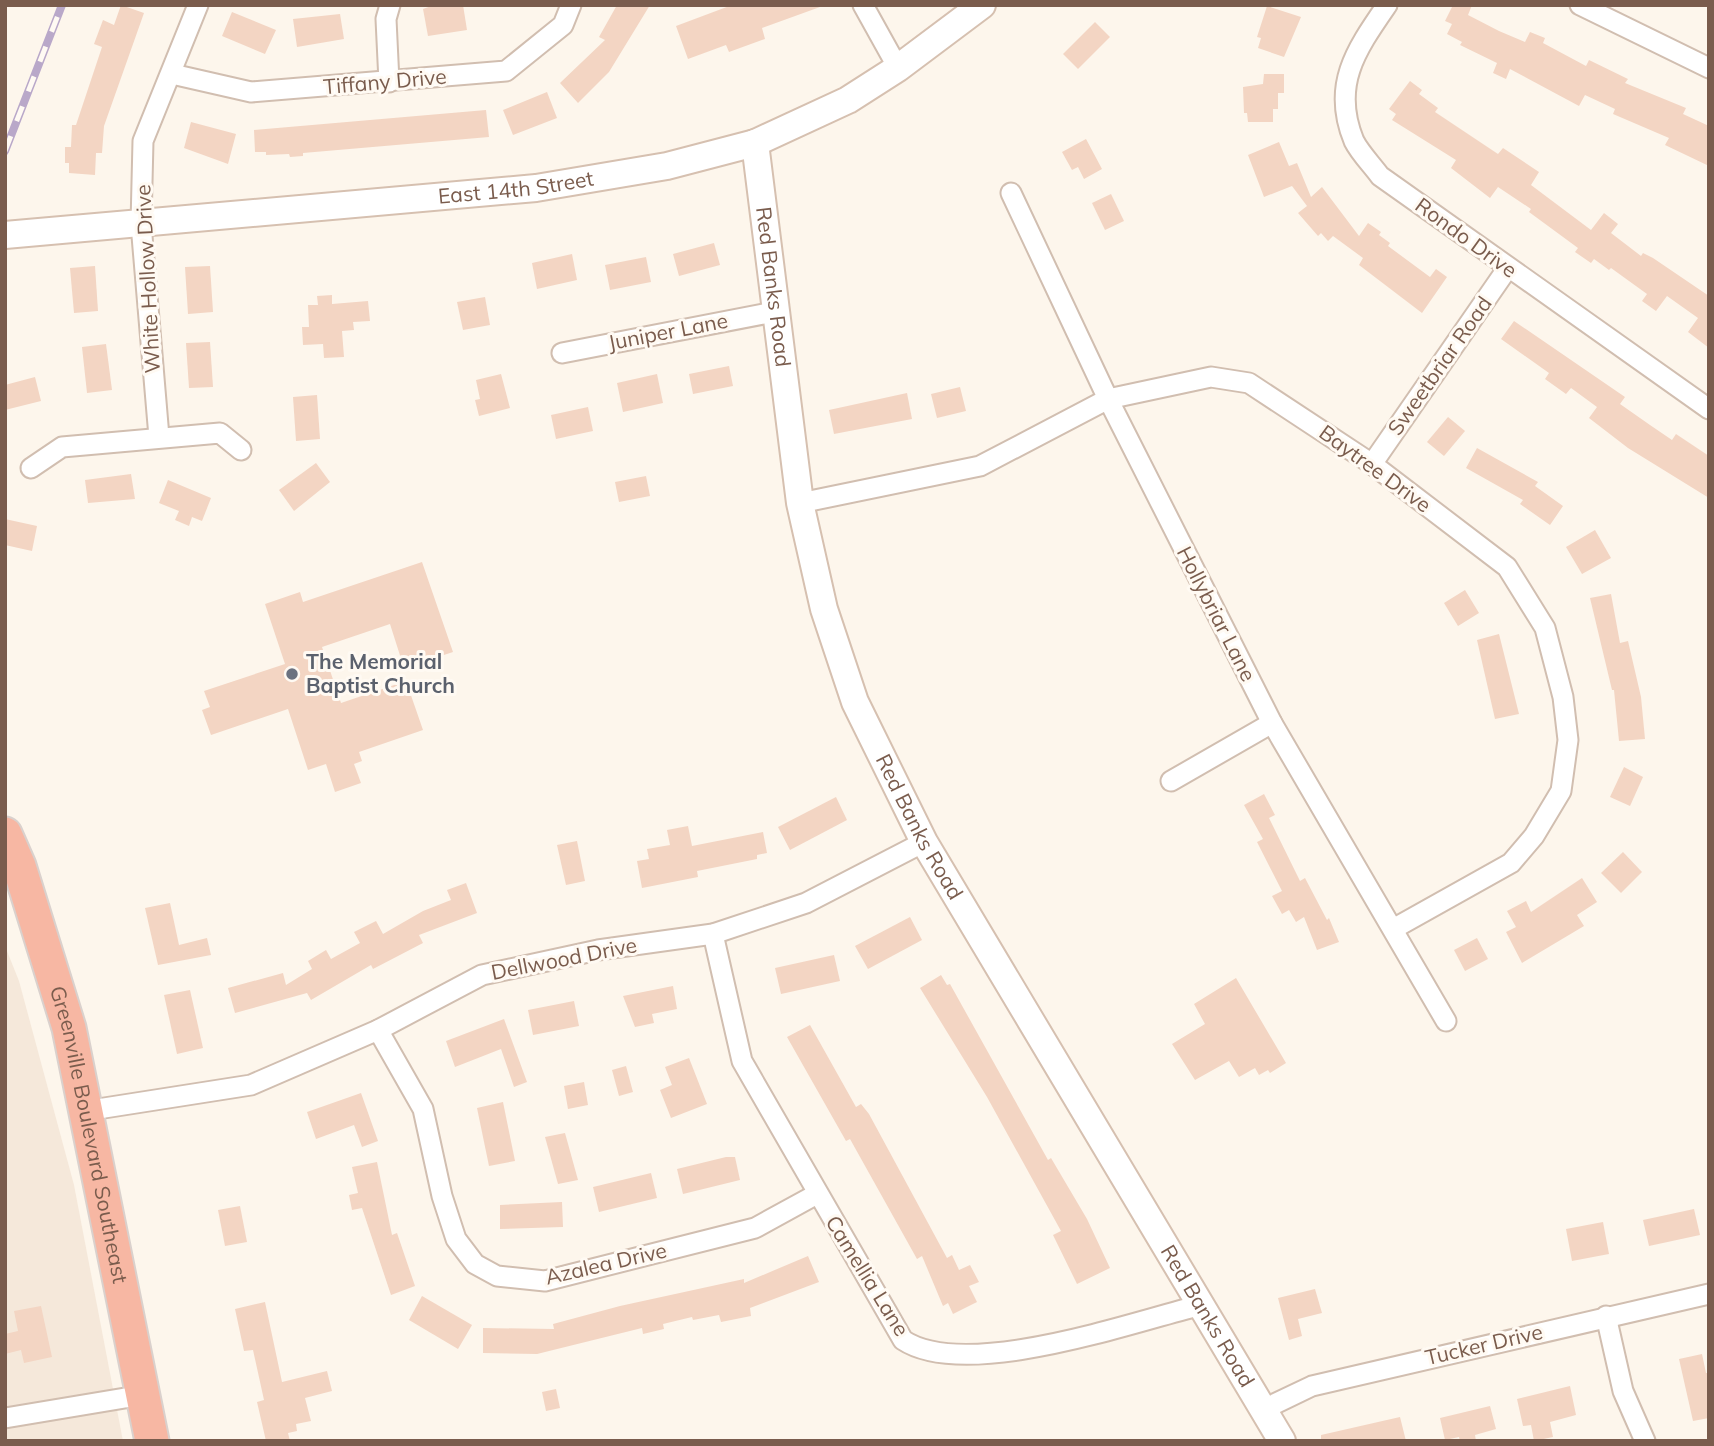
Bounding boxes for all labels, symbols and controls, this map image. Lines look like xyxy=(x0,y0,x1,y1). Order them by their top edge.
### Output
street label: Tiffany Drive xyxy=(322,63,448,99)
street label: East 14th Street xyxy=(437,165,595,209)
street label: White Hollow Drive xyxy=(129,184,165,374)
street label: Rondo Drive xyxy=(1411,192,1523,283)
street label: Red Banks Road xyxy=(751,205,797,368)
street label: Sweetbriar Road xyxy=(1382,291,1497,440)
street label: Juniper Lane xyxy=(606,307,730,355)
street label: Baytree Drive xyxy=(1315,419,1437,518)
street label: Hollybriar Lane xyxy=(1172,542,1262,685)
place label: The Memorial Baptist Church xyxy=(306,648,455,698)
marker: The Memorial Baptist Church xyxy=(284,666,300,682)
street label: Red Banks Road xyxy=(871,750,969,904)
street label: Dellwood Drive xyxy=(489,931,639,985)
street label: Greenville Boulevard Southeast xyxy=(45,983,134,1286)
street label: Camellia Lane xyxy=(820,1210,915,1341)
street label: Azalea Drive xyxy=(542,1236,669,1290)
street label: Red Banks Road xyxy=(1156,1240,1261,1391)
street label: Tucker Drive xyxy=(1423,1318,1545,1370)

